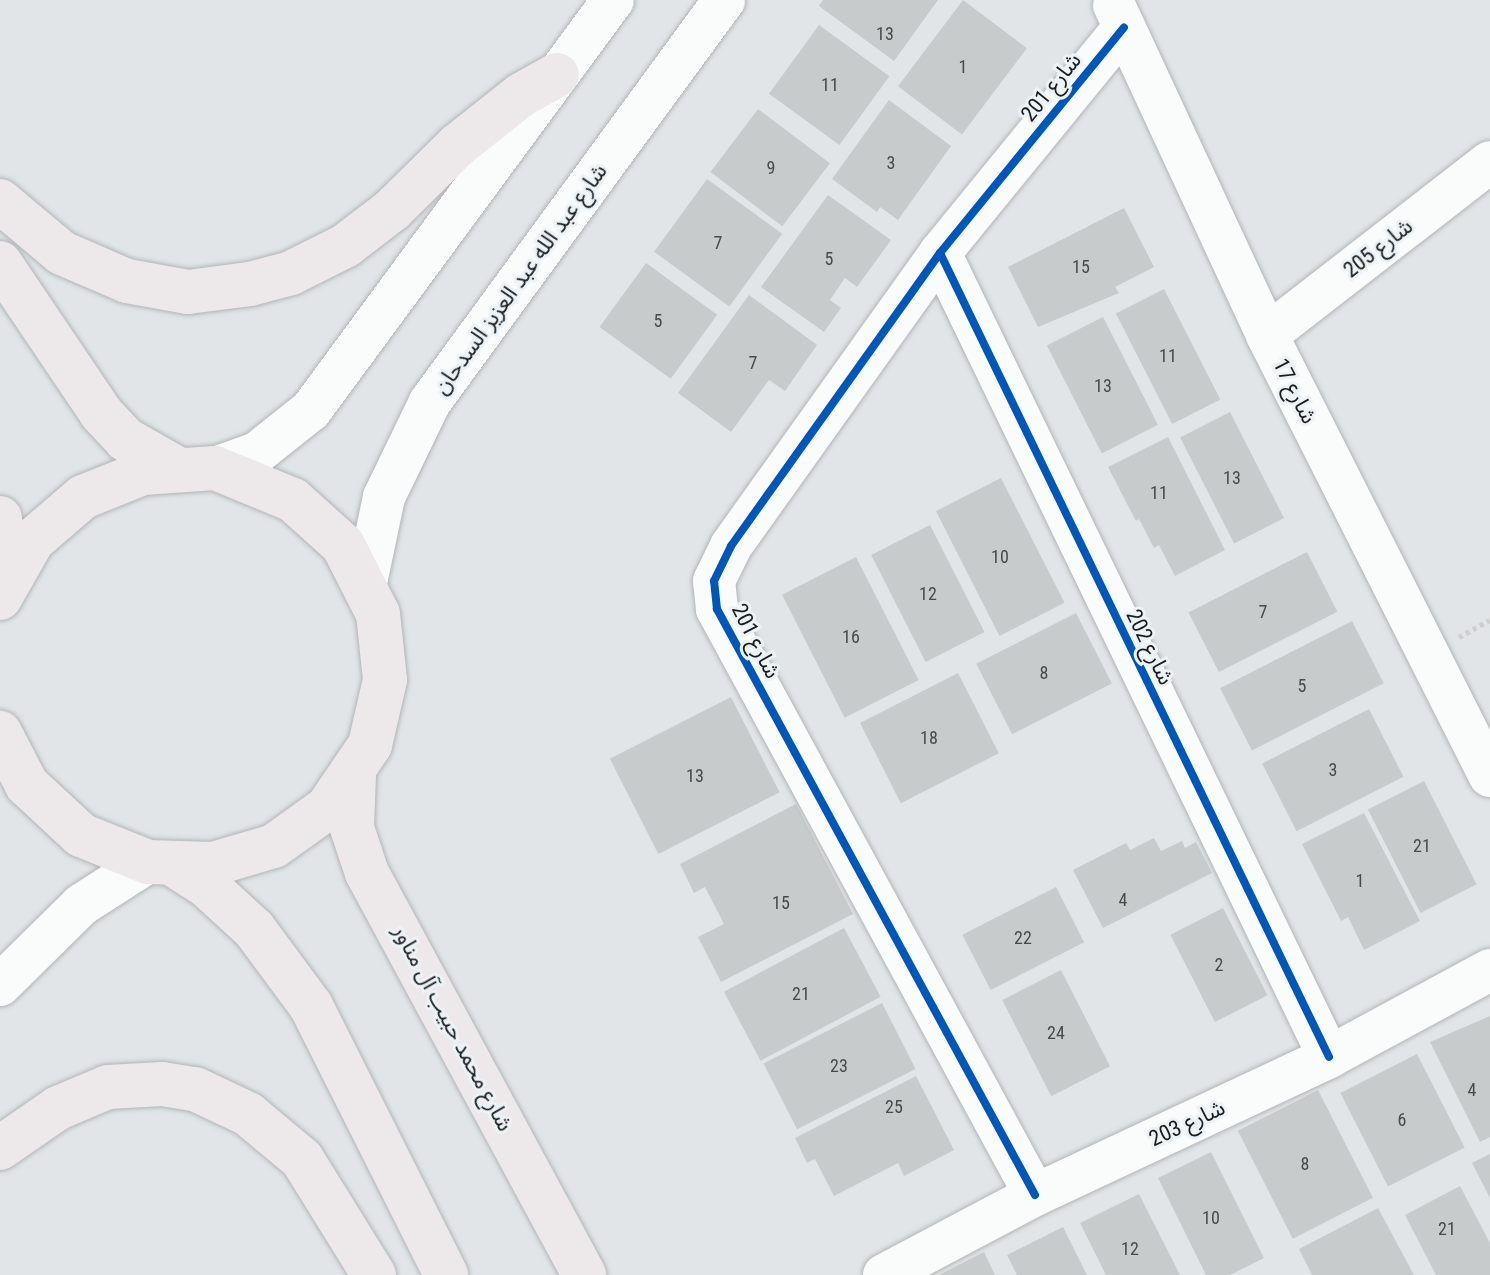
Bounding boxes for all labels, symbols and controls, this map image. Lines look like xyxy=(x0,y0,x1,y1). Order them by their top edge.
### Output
house number: 13 xyxy=(876,23,894,45)
street label: شارع 201 xyxy=(1015,47,1087,127)
house number: 1 xyxy=(959,56,967,78)
house number: 11 xyxy=(821,74,839,96)
house number: 3 xyxy=(887,152,895,174)
house number: 9 xyxy=(767,157,775,179)
street label: شارع عبد الله عبد العزيز السدحان xyxy=(427,159,613,399)
street label: شارع 205 xyxy=(1338,213,1418,283)
house number: 7 xyxy=(714,232,722,254)
house number: 5 xyxy=(825,248,833,270)
house number: 15 xyxy=(1072,256,1090,278)
house number: 5 xyxy=(654,310,662,332)
house number: 11 xyxy=(1159,345,1177,367)
house number: 7 xyxy=(749,352,757,374)
street label: شارع 17 xyxy=(1267,354,1323,428)
house number: 13 xyxy=(1094,375,1112,397)
house number: 13 xyxy=(1223,467,1241,489)
house number: 11 xyxy=(1150,482,1168,504)
house number: 10 xyxy=(991,546,1009,568)
house number: 12 xyxy=(919,583,937,605)
street label: شارع 201 xyxy=(726,599,786,683)
house number: 7 xyxy=(1259,601,1267,623)
street label: شارع 202 xyxy=(1120,605,1180,689)
house number: 16 xyxy=(842,626,860,648)
house number: 8 xyxy=(1040,662,1048,684)
house number: 5 xyxy=(1298,675,1306,697)
house number: 18 xyxy=(920,727,938,749)
house number: 3 xyxy=(1329,759,1337,781)
house number: 13 xyxy=(686,765,704,787)
house number: 21 xyxy=(1413,835,1431,857)
house number: 1 xyxy=(1356,870,1364,892)
house number: 4 xyxy=(1119,889,1127,911)
house number: 15 xyxy=(772,892,790,914)
street label: شارع محمد حبيب آل مناور xyxy=(387,920,519,1136)
house number: 22 xyxy=(1014,927,1032,949)
house number: 2 xyxy=(1215,954,1223,976)
house number: 21 xyxy=(792,983,810,1005)
house number: 24 xyxy=(1047,1022,1065,1044)
house number: 23 xyxy=(830,1055,848,1077)
house number: 4 xyxy=(1468,1079,1476,1101)
street label: شارع 203 xyxy=(1145,1094,1229,1152)
house number: 25 xyxy=(885,1096,903,1118)
house number: 6 xyxy=(1398,1109,1406,1131)
house number: 8 xyxy=(1301,1153,1309,1175)
house number: 10 xyxy=(1202,1207,1220,1229)
house number: 21 xyxy=(1438,1218,1456,1240)
house number: 12 xyxy=(1121,1238,1139,1260)

